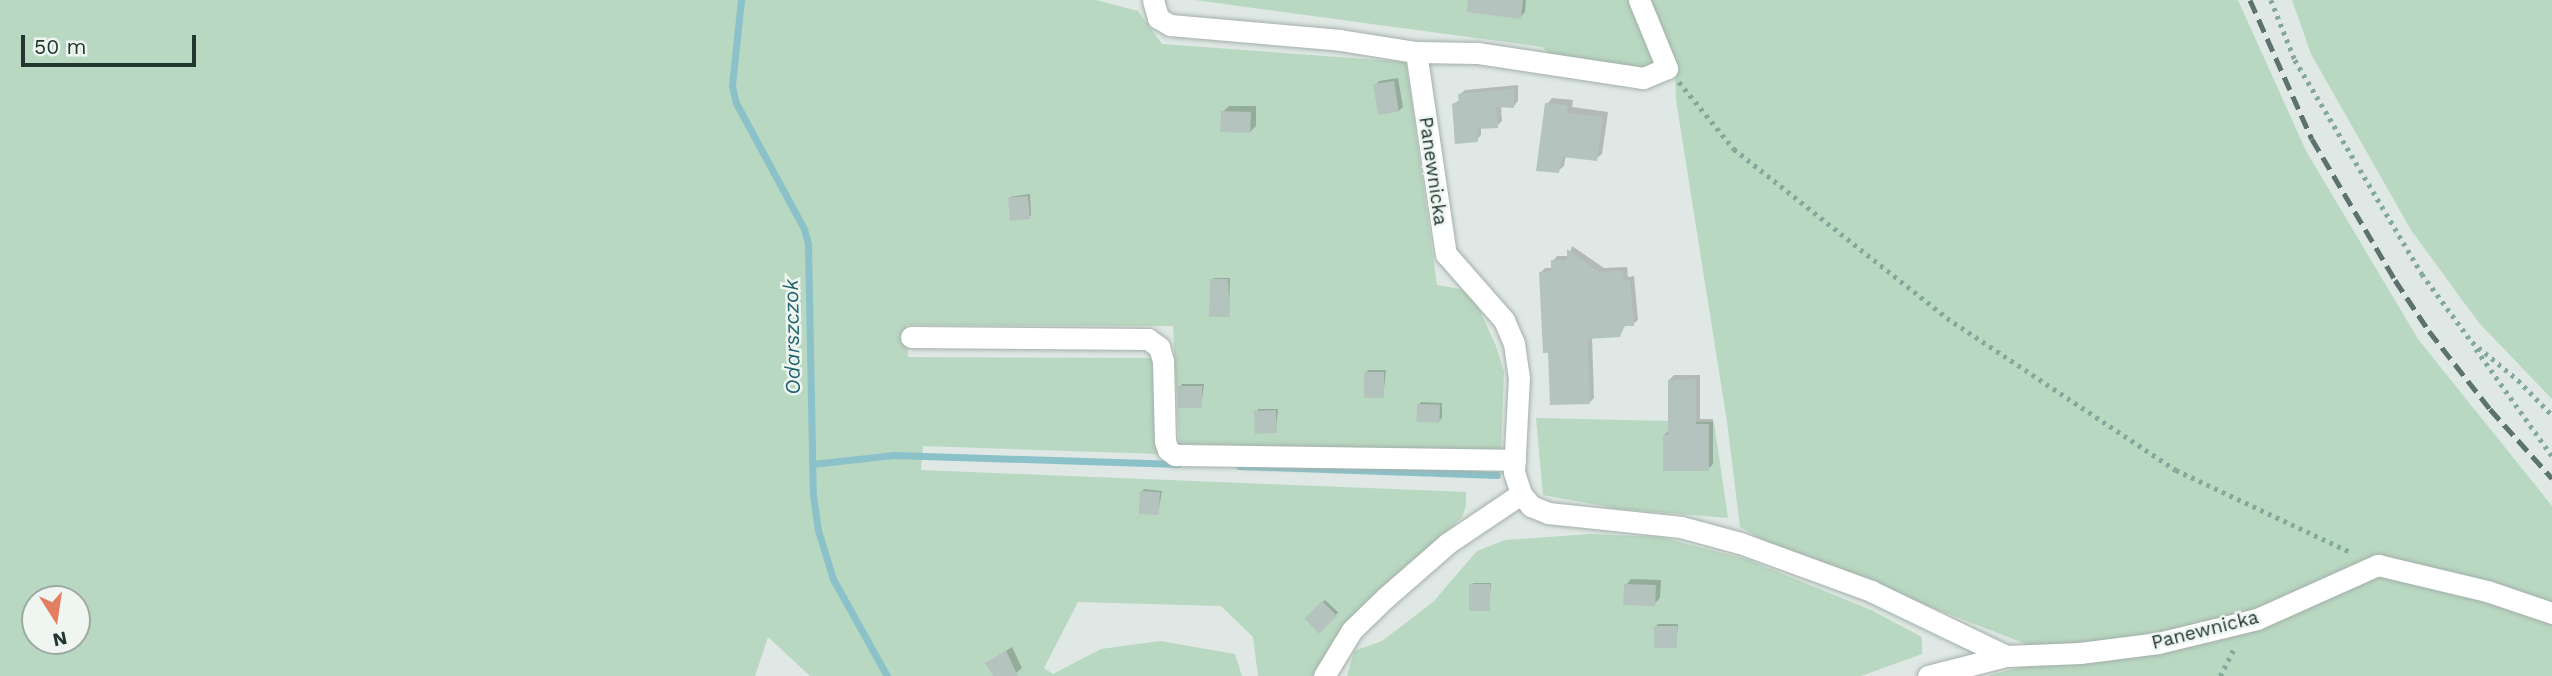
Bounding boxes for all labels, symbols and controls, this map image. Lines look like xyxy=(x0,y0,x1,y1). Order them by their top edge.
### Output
scale bar xyxy=(24,21,200,65)
text: 50 m xyxy=(34,34,86,59)
street label: Panewnicka xyxy=(1414,115,1452,227)
water label: Odarszczok xyxy=(778,279,806,395)
north arrow xyxy=(21,585,91,655)
street label: Panewnicka xyxy=(2149,606,2261,654)
text: N xyxy=(51,626,69,652)

